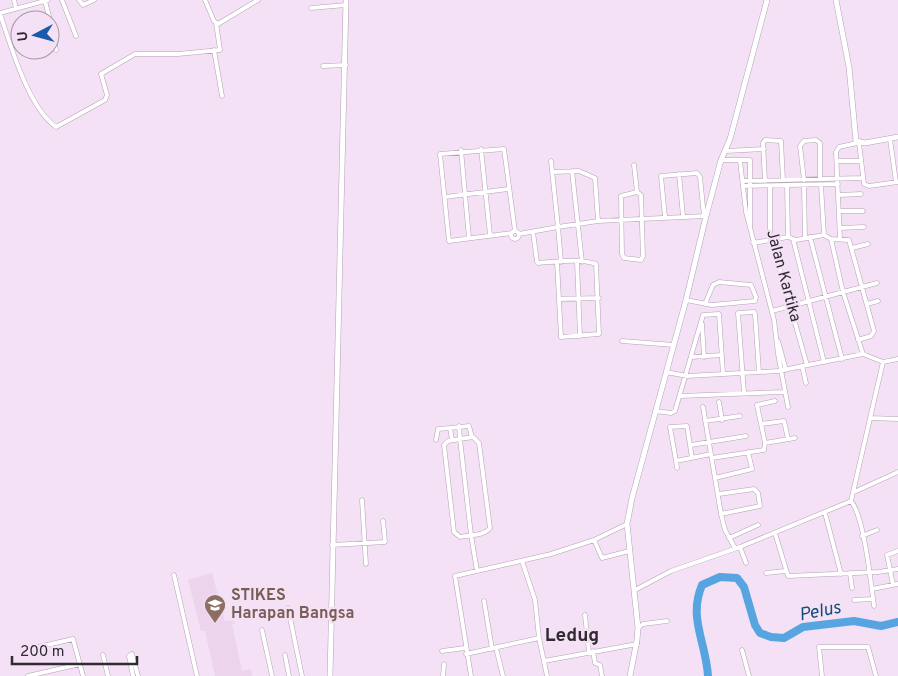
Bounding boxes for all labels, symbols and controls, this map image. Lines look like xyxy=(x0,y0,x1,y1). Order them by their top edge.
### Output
north arrow xyxy=(10,10,60,60)
text: U xyxy=(15,30,33,42)
street label: Jalan Kartika xyxy=(761,228,805,324)
place label: STIKES Harapan Bangsa xyxy=(231,586,354,624)
school or university icon: STIKES Harapan Bangsa xyxy=(203,593,227,624)
water label: Pelus xyxy=(797,597,844,627)
district label: Ledug xyxy=(545,624,599,648)
scale bar xyxy=(12,634,138,666)
text: 200 m xyxy=(20,643,65,662)

